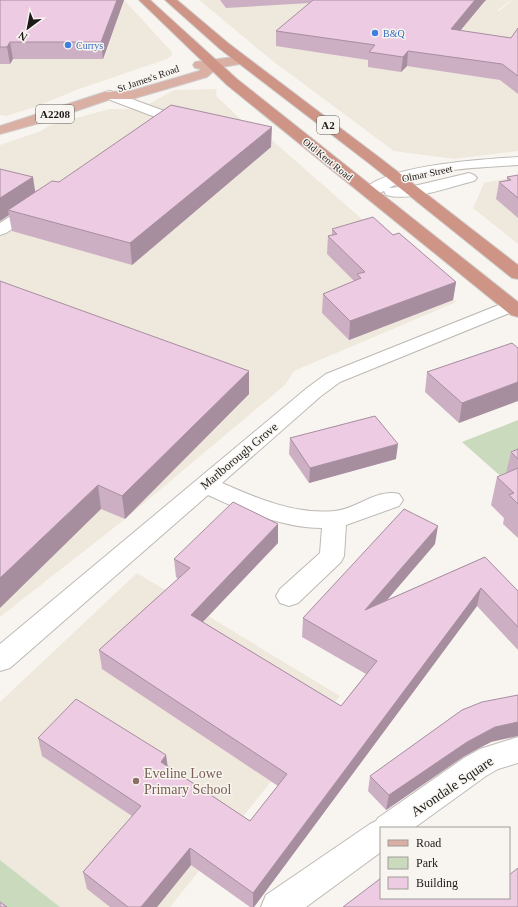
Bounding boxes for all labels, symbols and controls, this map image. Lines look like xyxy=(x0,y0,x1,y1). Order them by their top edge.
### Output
north arrow xyxy=(8,8,48,48)
marker: B&Q xyxy=(370,28,380,38)
place label: B&Q xyxy=(383,28,405,39)
text: N xyxy=(16,29,29,44)
marker: Currys xyxy=(63,40,73,50)
place label: Currys xyxy=(76,40,103,51)
street label: St James's Road xyxy=(116,63,180,94)
road number: A2208 xyxy=(36,105,74,123)
road number: A2 xyxy=(317,116,339,134)
street label: Old Kent Road xyxy=(301,136,355,183)
street label: Olmar Street xyxy=(401,163,454,184)
street label: Marlborough Grove xyxy=(198,420,280,492)
street label: Avondale Square xyxy=(408,753,496,819)
place label: Eveline Lowe Primary School xyxy=(144,766,232,797)
marker: Eveline Lowe Primary School xyxy=(131,776,141,786)
legend xyxy=(380,827,510,899)
text: Road xyxy=(416,836,441,850)
text: Park xyxy=(416,856,438,870)
text: Building xyxy=(416,876,458,890)

